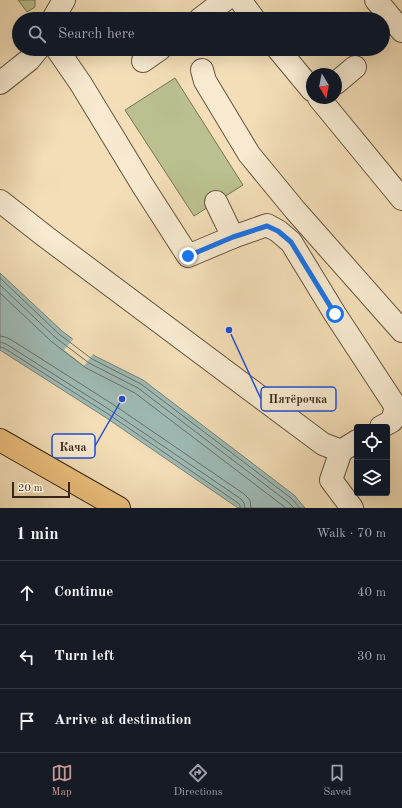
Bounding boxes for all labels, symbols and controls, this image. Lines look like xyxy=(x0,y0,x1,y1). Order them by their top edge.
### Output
search box xyxy=(12,12,390,56)
icon: search xyxy=(26,23,48,45)
text: Search here xyxy=(58,27,135,42)
north arrow xyxy=(306,68,342,104)
route end xyxy=(179,247,197,265)
route start xyxy=(326,305,344,323)
callout: Пятёрочка xyxy=(261,387,336,411)
text: Пятёрочка xyxy=(269,394,327,406)
map controls xyxy=(354,424,390,496)
button: locate xyxy=(354,424,390,460)
callout: Кача xyxy=(52,434,95,458)
text: Кача xyxy=(59,442,87,454)
button: layers xyxy=(354,460,390,496)
scale bar xyxy=(12,480,70,499)
text: 20 m xyxy=(18,483,43,494)
text: 1 min xyxy=(16,526,59,543)
text: Walk · 70 m xyxy=(317,527,386,540)
icon: ahead xyxy=(16,582,38,604)
text: Continue xyxy=(54,585,113,600)
text: 40 m xyxy=(357,586,386,599)
icon: left xyxy=(16,646,38,668)
text: Turn left xyxy=(54,649,114,664)
text: 30 m xyxy=(357,650,386,663)
icon: arrive xyxy=(16,710,38,732)
text: Arrive at destination xyxy=(54,713,192,728)
tab: Map xyxy=(51,762,73,800)
tab: Directions xyxy=(174,762,222,800)
tab: Saved xyxy=(323,762,351,800)

